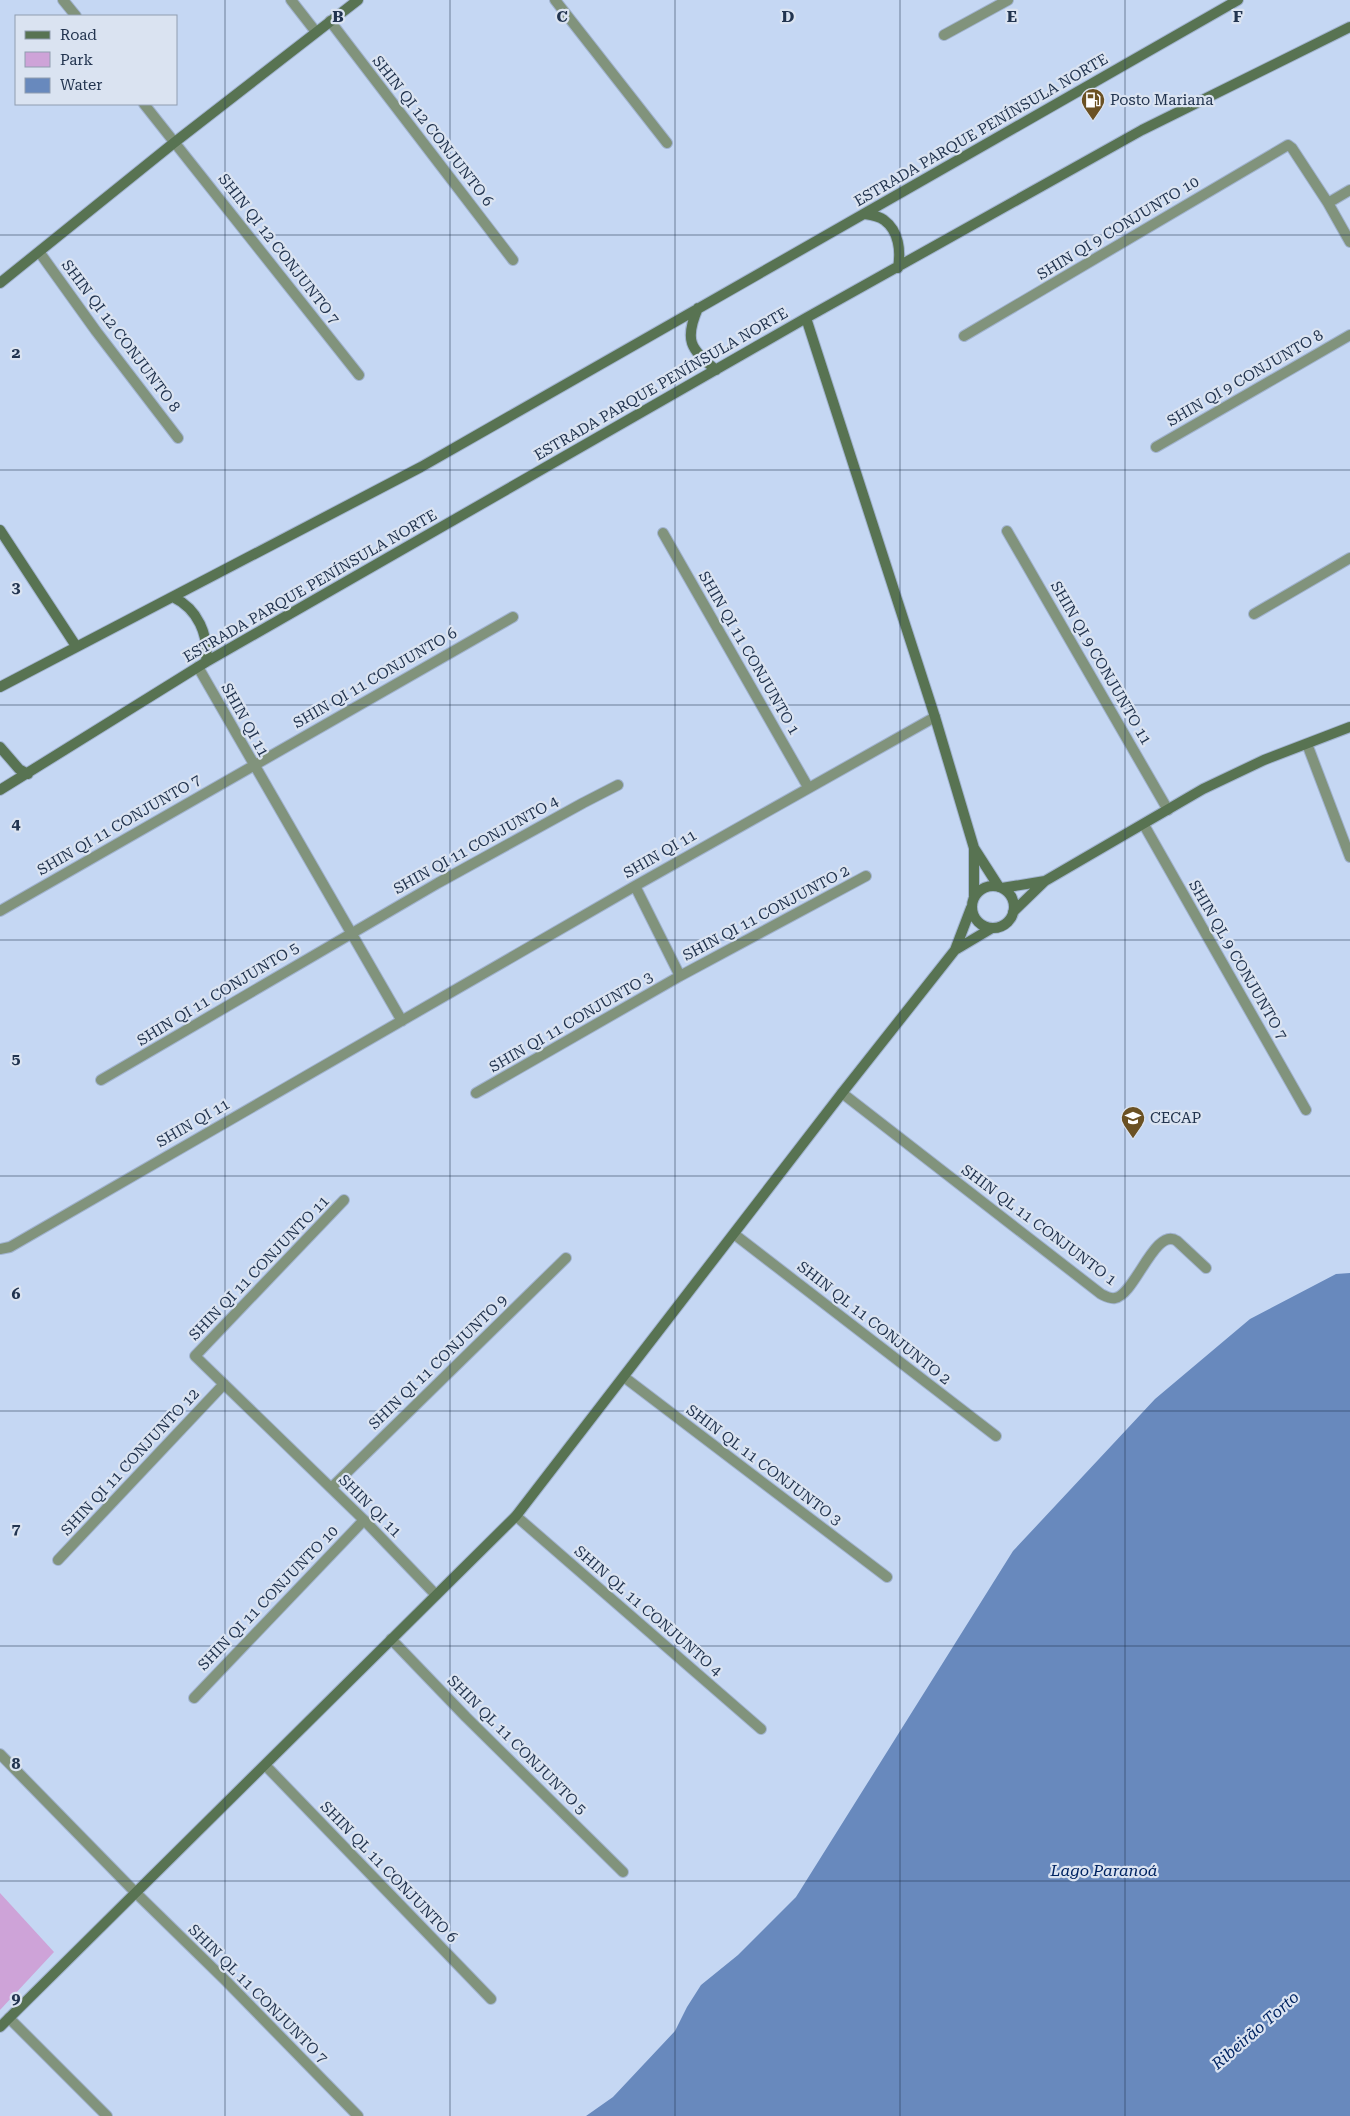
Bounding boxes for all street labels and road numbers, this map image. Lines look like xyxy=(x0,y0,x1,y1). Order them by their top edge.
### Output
street label: ESTRADA PARQUE PENÍNSULA NORTE xyxy=(851,50,1111,210)
street label: SHIN QI 12 CONJUNTO 6 xyxy=(369,52,497,210)
street label: SHIN QI 12 CONJUNTO 7 xyxy=(215,170,343,328)
street label: SHIN QI 9 CONJUNTO 10 xyxy=(1034,172,1202,284)
street label: SHIN QI 12 CONJUNTO 8 xyxy=(58,256,184,416)
street label: ESTRADA PARQUE PENÍNSULA NORTE xyxy=(531,304,791,464)
street label: SHIN QI 9 CONJUNTO 8 xyxy=(1164,326,1326,430)
street label: ESTRADA PARQUE PENÍNSULA NORTE xyxy=(180,506,440,666)
street label: SHIN QI 11 CONJUNTO 1 xyxy=(695,568,803,738)
street label: SHIN QI 9 CONJUNTO 11 xyxy=(1047,578,1155,748)
street label: SHIN QI 11 CONJUNTO 6 xyxy=(290,624,460,732)
street label: SHIN QI 11 xyxy=(217,680,273,760)
street label: SHIN QI 11 CONJUNTO 7 xyxy=(34,771,204,879)
street label: SHIN QI 11 CONJUNTO 4 xyxy=(390,792,562,898)
street label: SHIN QI 11 xyxy=(620,826,700,882)
street label: SHIN QI 11 CONJUNTO 2 xyxy=(680,861,852,965)
street label: SHIN QL 9 CONJUNTO 7 xyxy=(1185,877,1291,1043)
street label: SHIN QI 11 CONJUNTO 5 xyxy=(134,938,302,1050)
street label: SHIN QI 11 CONJUNTO 3 xyxy=(486,968,656,1076)
street label: SHIN QI 11 xyxy=(153,1095,233,1151)
street label: SHIN QL 11 CONJUNTO 1 xyxy=(958,1161,1120,1289)
street label: SHIN QI 11 CONJUNTO 11 xyxy=(185,1192,333,1344)
street label: SHIN QL 11 CONJUNTO 2 xyxy=(794,1258,954,1388)
street label: SHIN QI 11 CONJUNTO 9 xyxy=(365,1291,511,1433)
street label: SHIN QI 11 CONJUNTO 12 xyxy=(57,1385,203,1539)
street label: SHIN QL 11 CONJUNTO 3 xyxy=(683,1401,845,1529)
street label: SHIN QI 11 xyxy=(335,1471,405,1541)
street label: SHIN QI 11 CONJUNTO 10 xyxy=(194,1522,342,1674)
street label: SHIN QL 11 CONJUNTO 4 xyxy=(571,1542,726,1680)
street label: SHIN QL 11 CONJUNTO 5 xyxy=(444,1672,590,1818)
street label: SHIN QL 11 CONJUNTO 6 xyxy=(317,1798,461,1946)
street label: SHIN QL 11 CONJUNTO 7 xyxy=(185,1921,331,2067)

